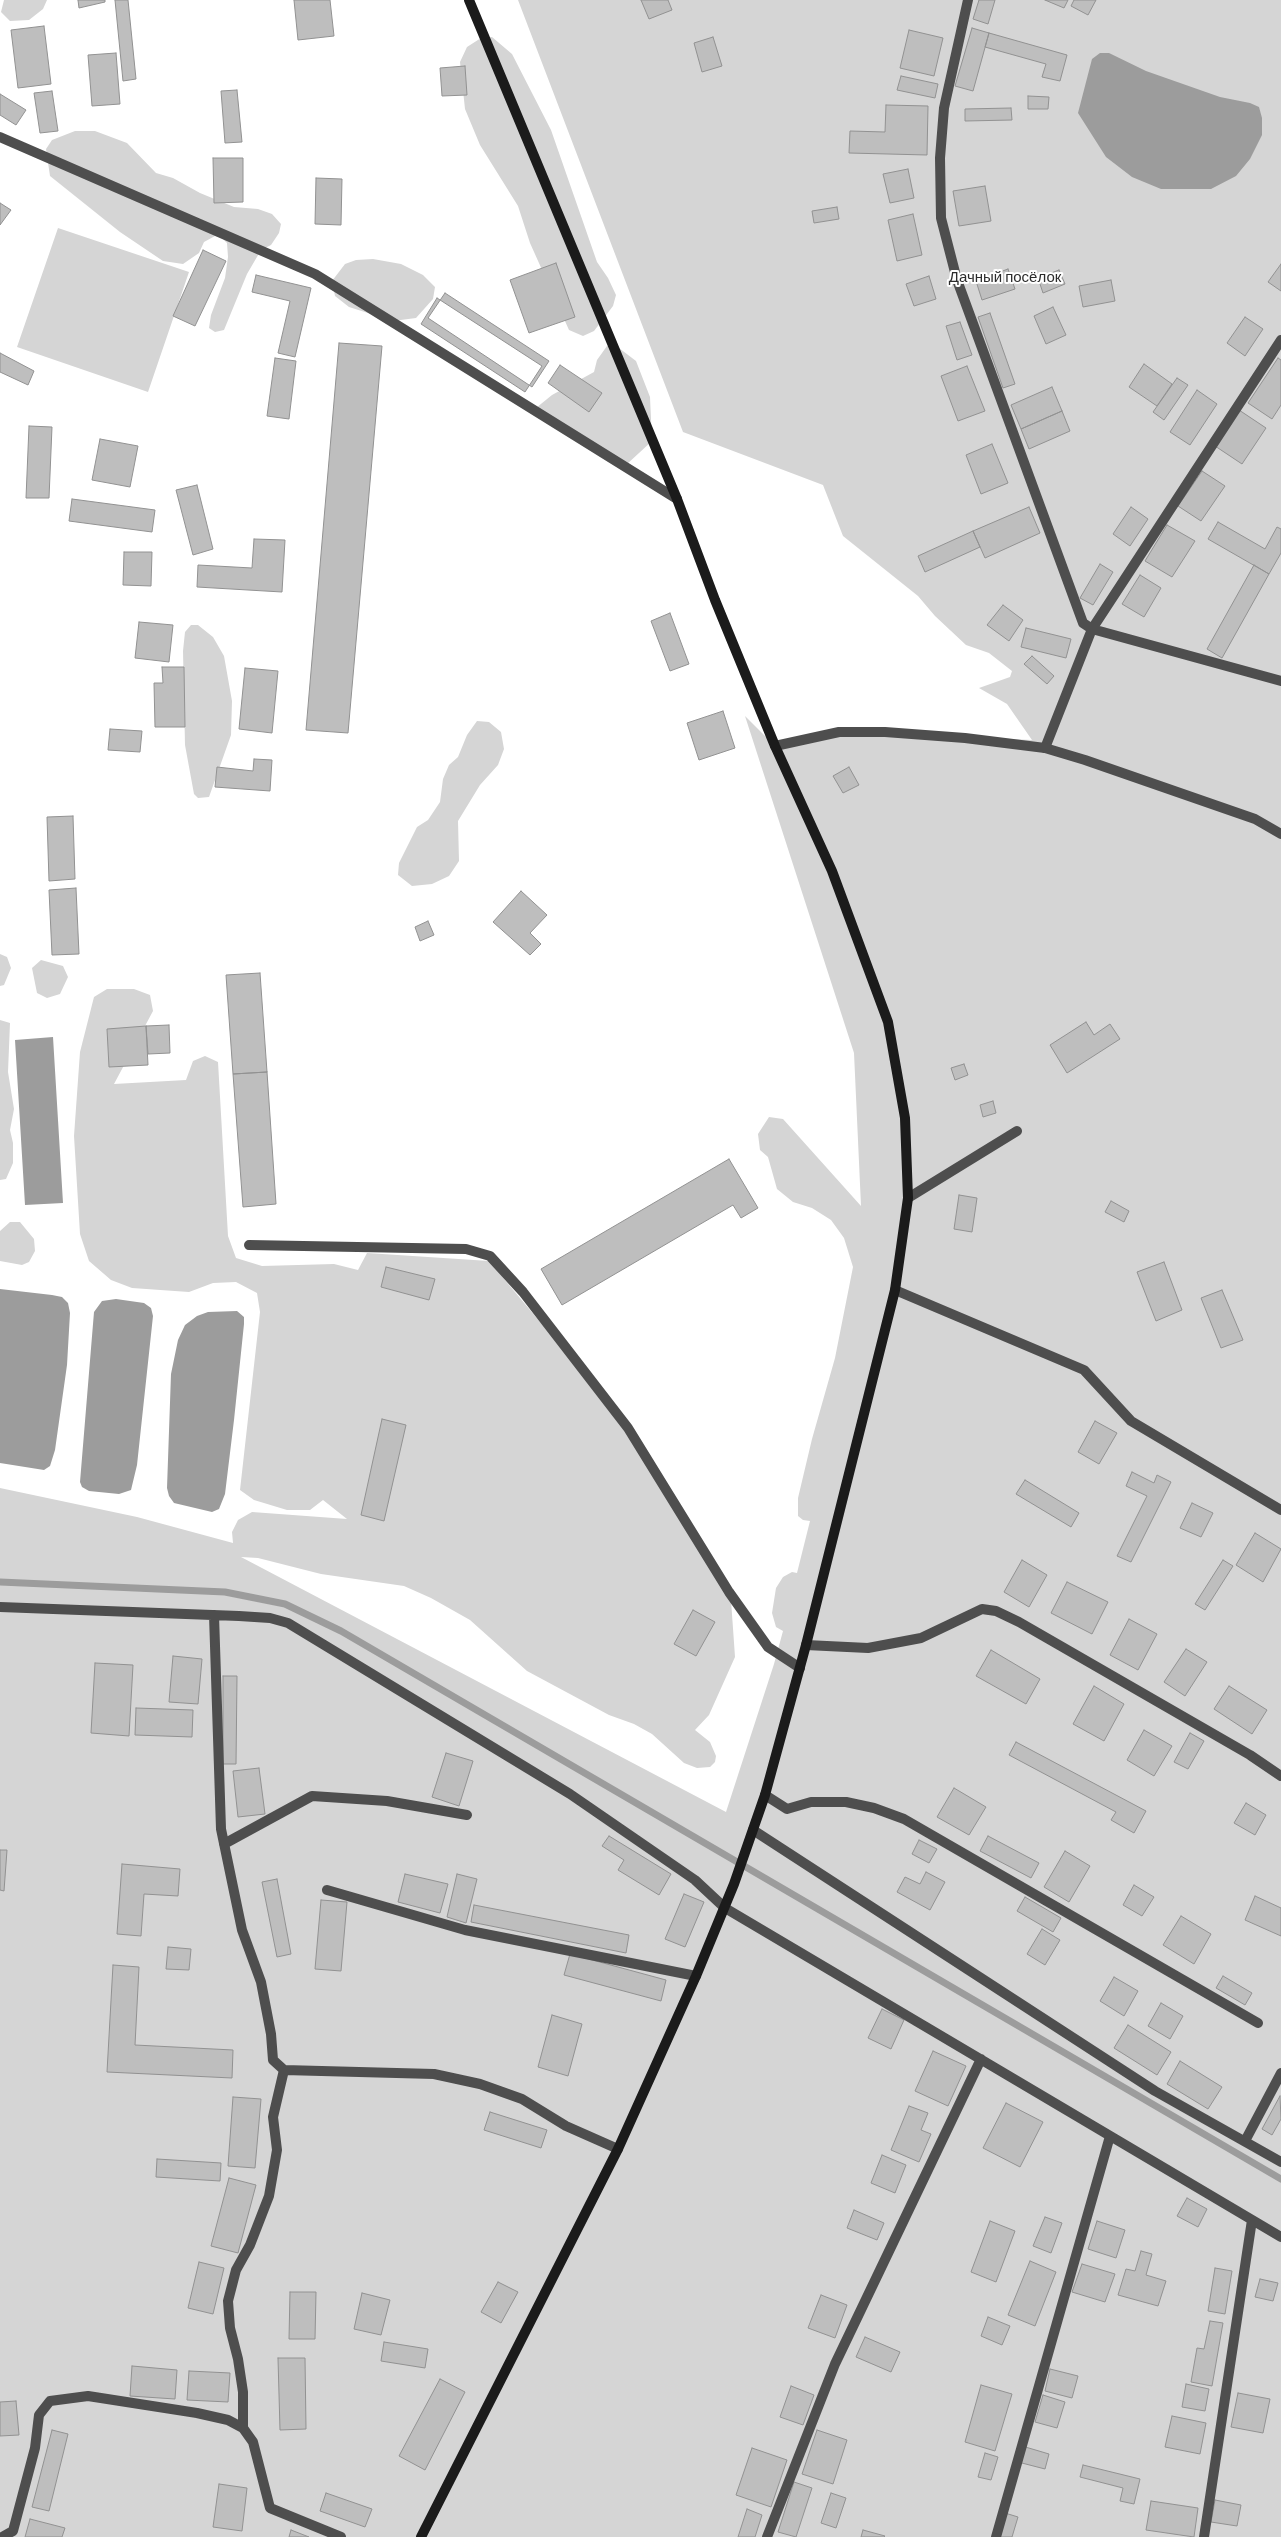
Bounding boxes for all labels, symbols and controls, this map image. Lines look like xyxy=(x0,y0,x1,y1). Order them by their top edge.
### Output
park label: Дачный посёлок xyxy=(949,268,1061,286)

